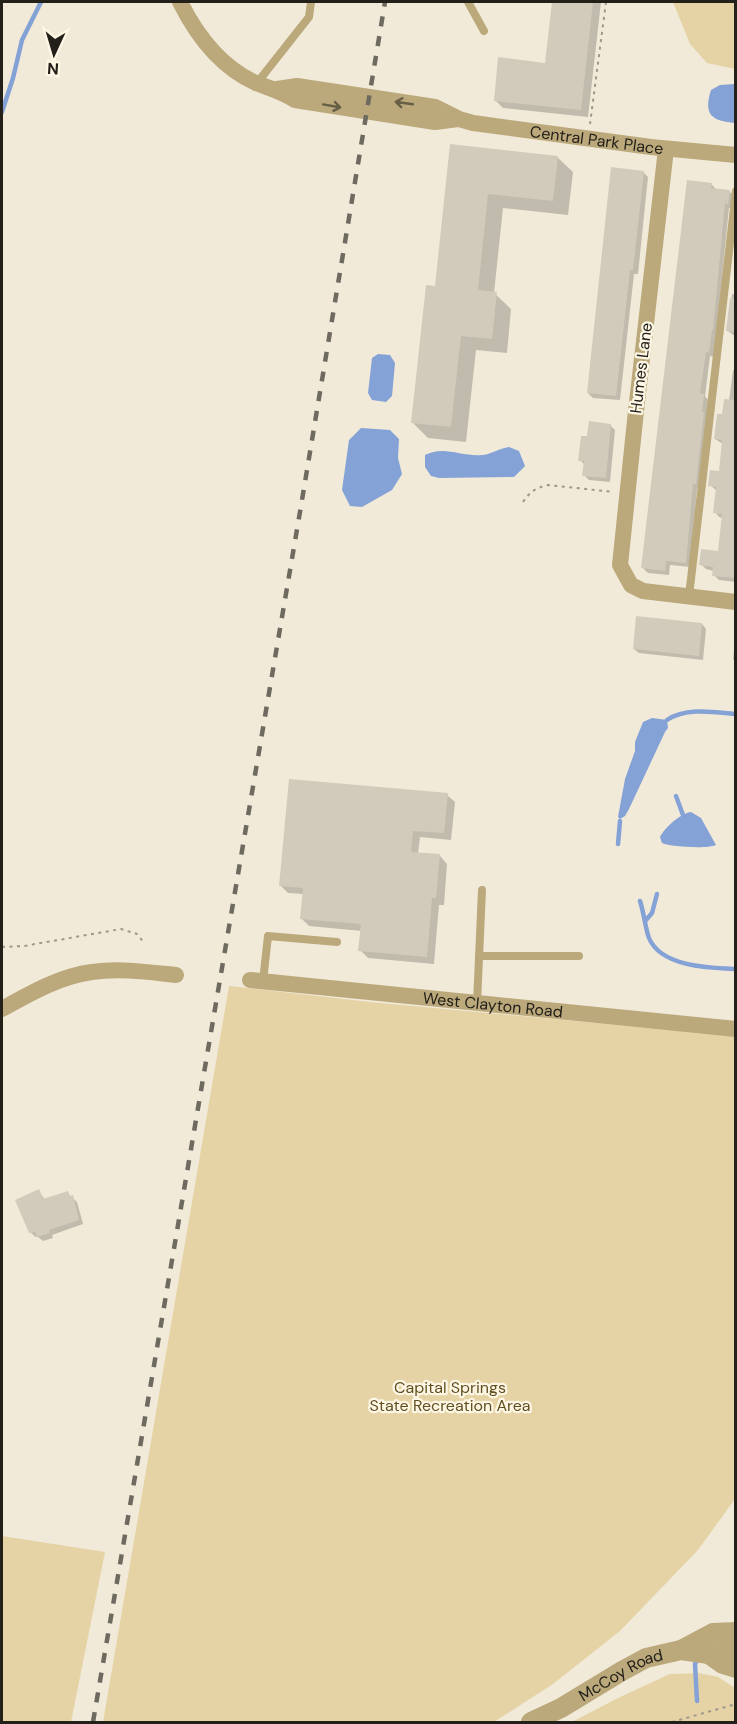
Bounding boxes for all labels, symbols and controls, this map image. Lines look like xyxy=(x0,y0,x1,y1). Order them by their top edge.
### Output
north arrow xyxy=(24,24,84,84)
text: N xyxy=(46,58,60,79)
one-way arrow xyxy=(394,97,414,108)
one-way arrow xyxy=(322,101,342,112)
street label: Central Park Place xyxy=(529,120,664,159)
street label: Humes Lane xyxy=(625,322,657,414)
street label: West Clayton Road xyxy=(422,987,564,1022)
park label: Capital Springs State Recreation Area xyxy=(370,1377,530,1416)
street label: McCoy Road xyxy=(575,1644,665,1705)

